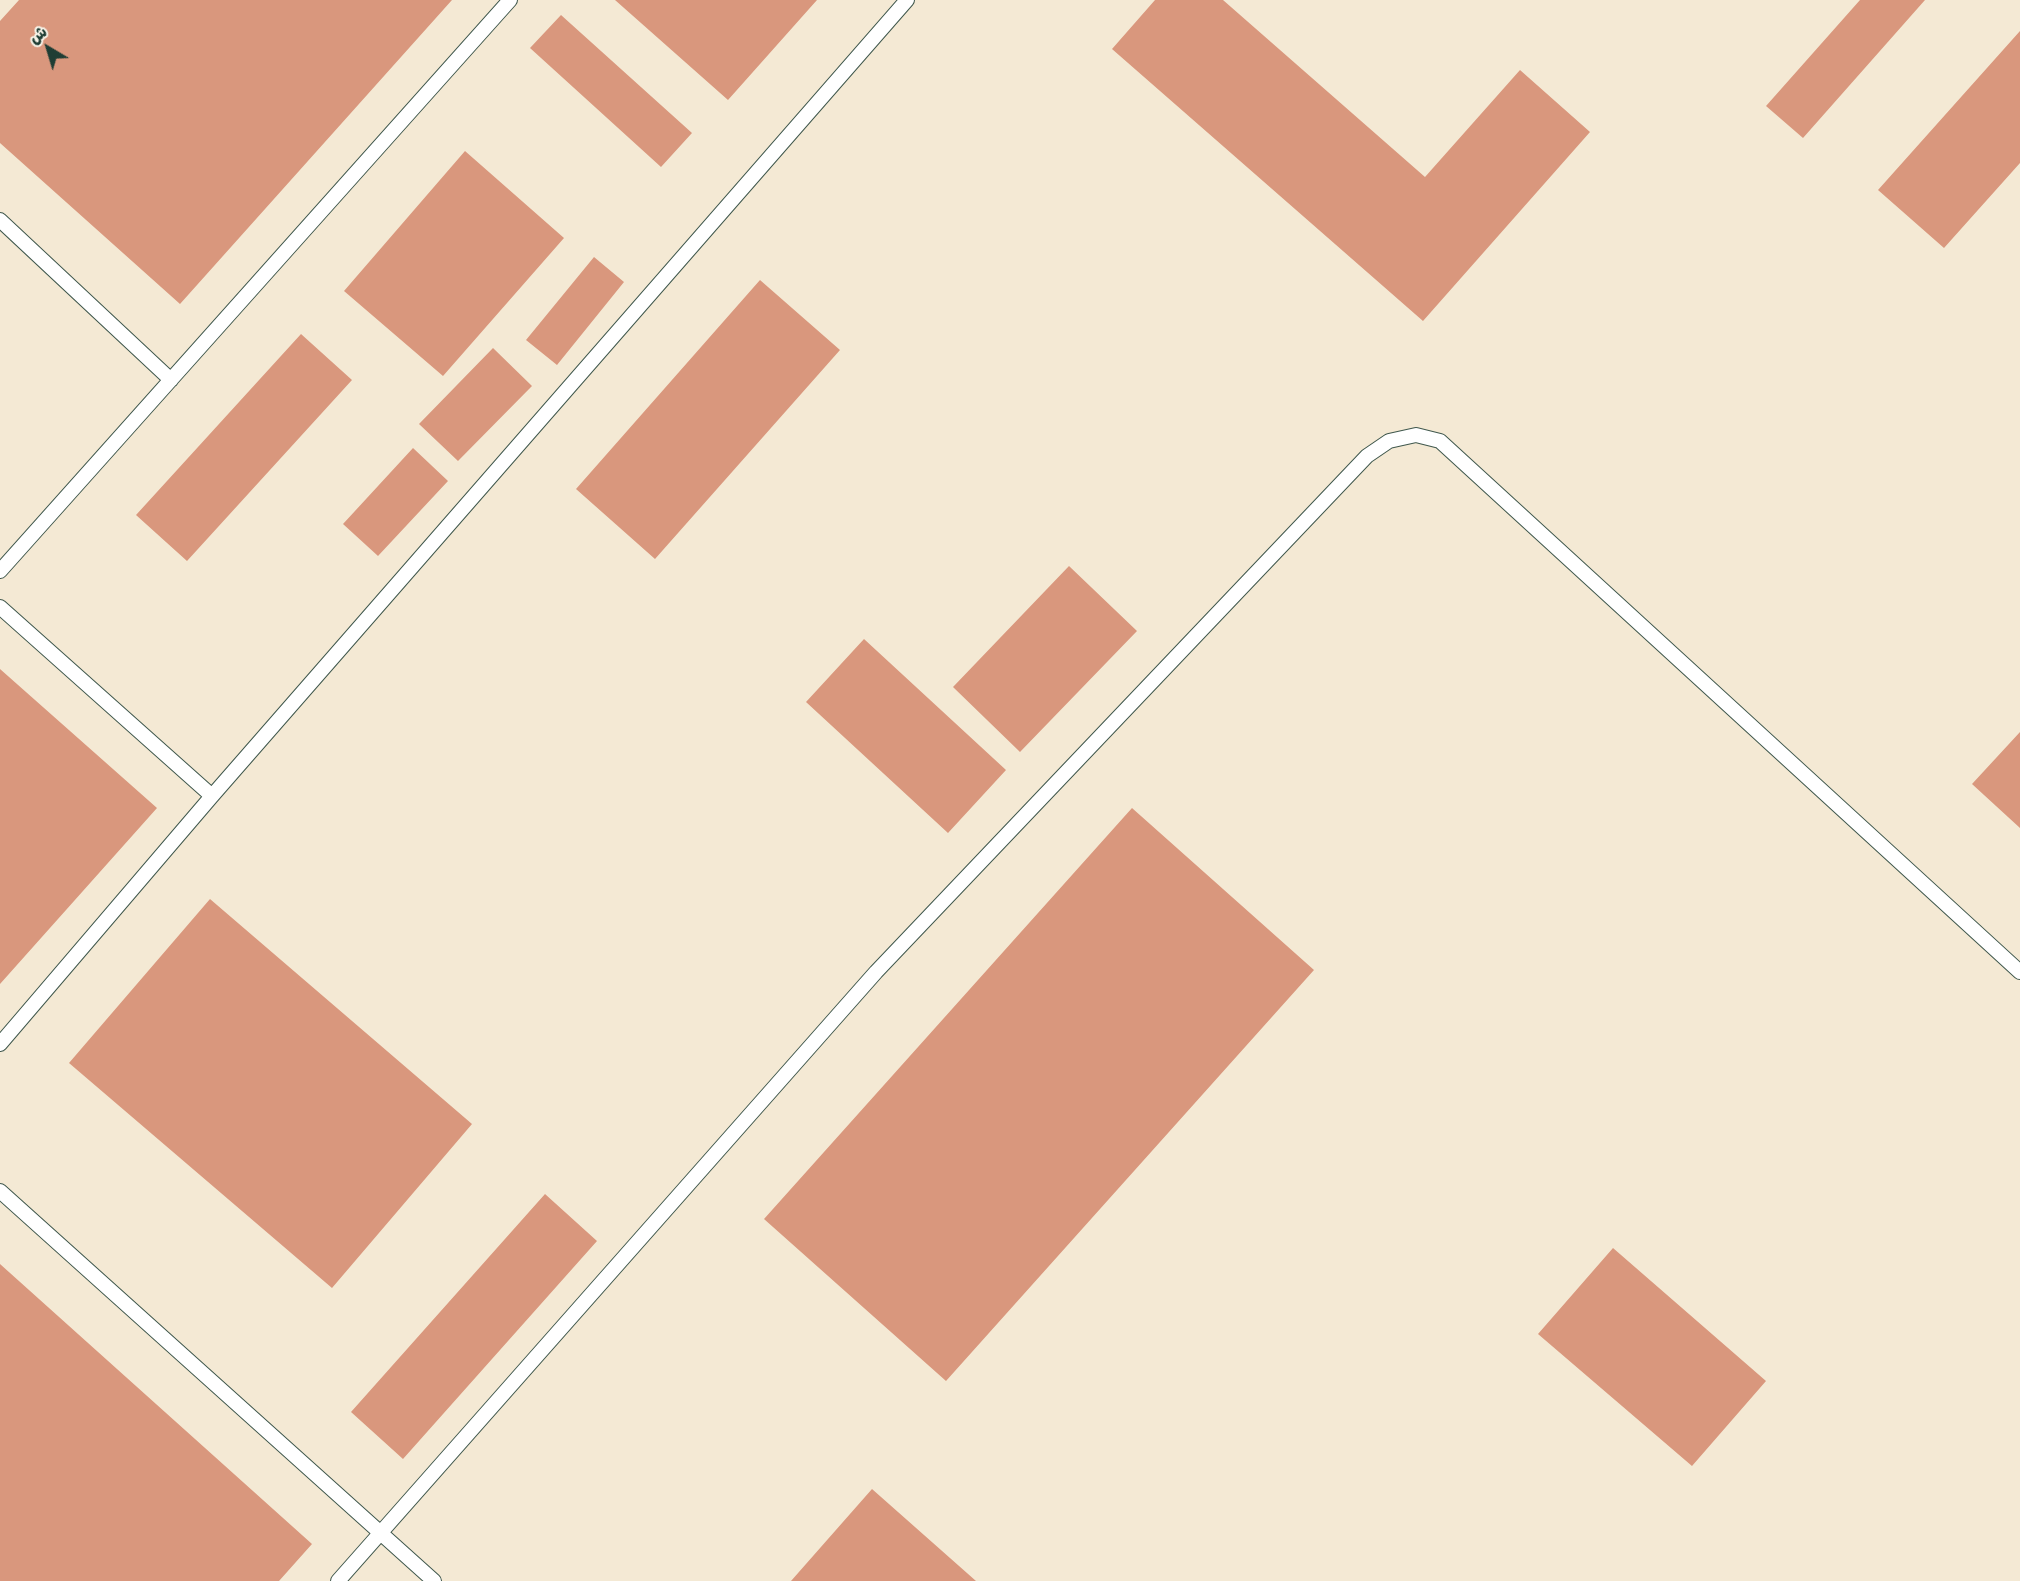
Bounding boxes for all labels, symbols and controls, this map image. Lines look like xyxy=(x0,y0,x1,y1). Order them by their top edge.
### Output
north arrow xyxy=(18,18,78,78)
text: ش xyxy=(23,19,51,49)

